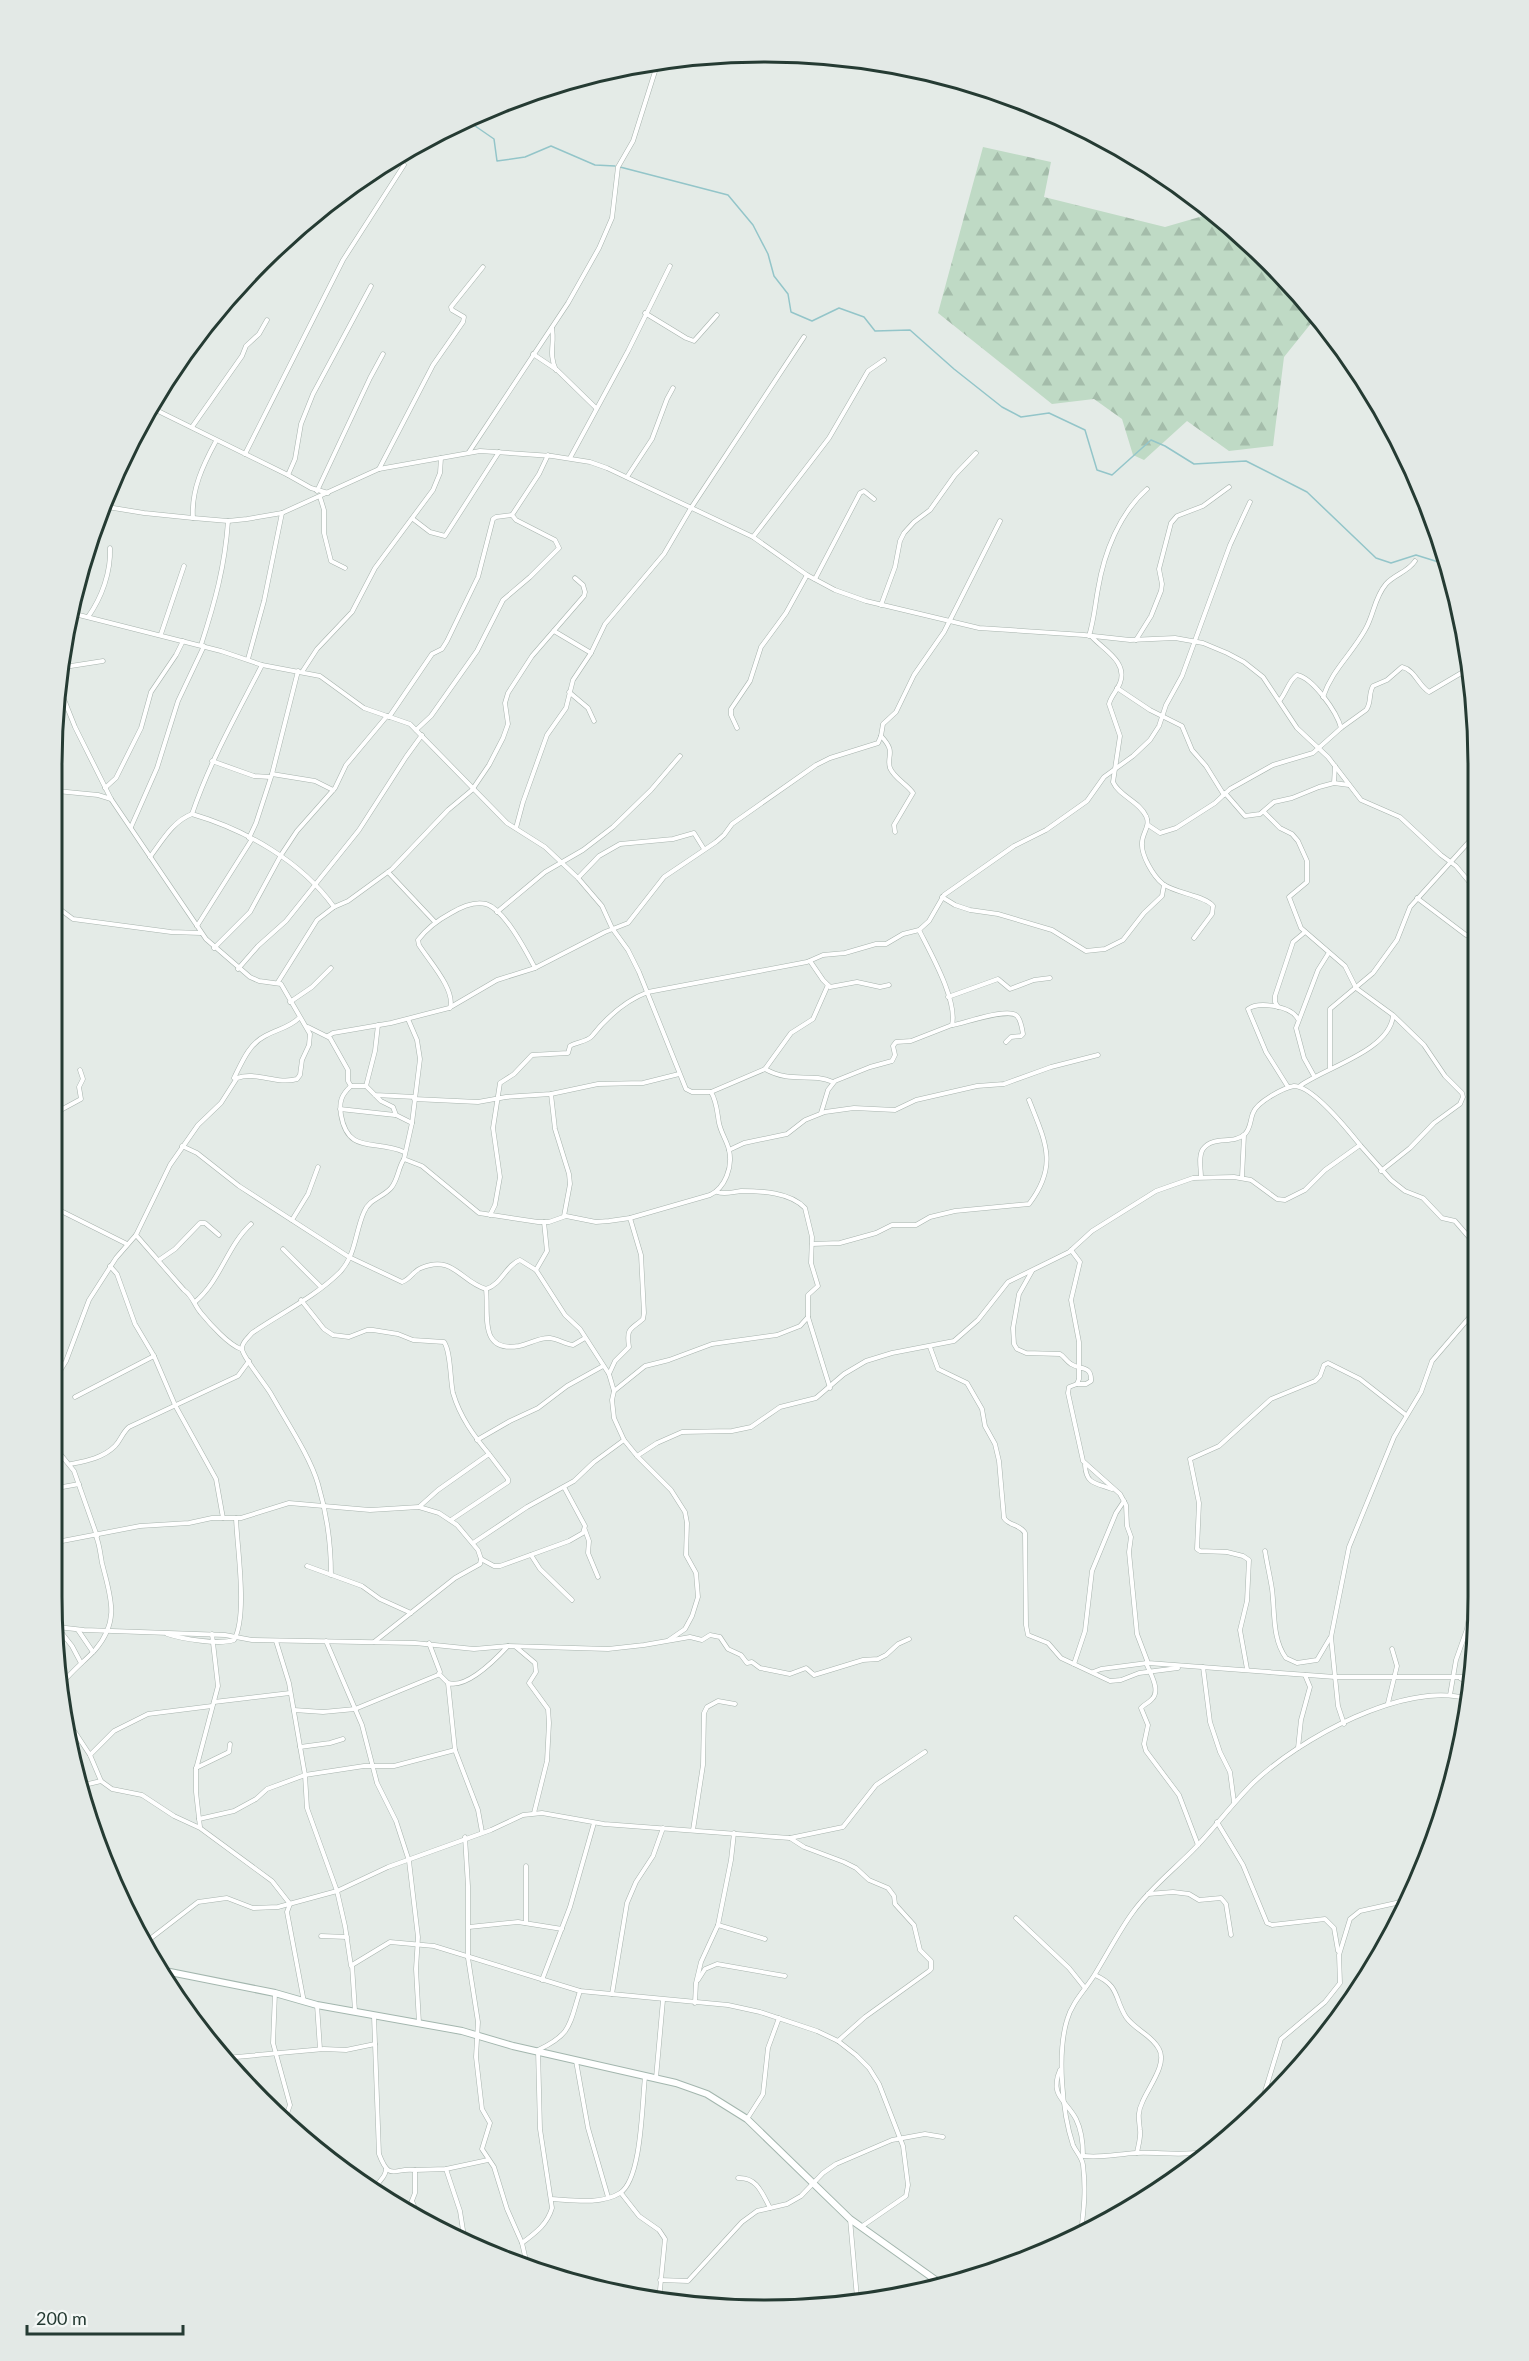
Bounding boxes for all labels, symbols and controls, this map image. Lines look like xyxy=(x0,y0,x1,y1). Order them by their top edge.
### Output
scale bar xyxy=(27,2298,183,2336)
text: 200 m xyxy=(36,2307,87,2329)

